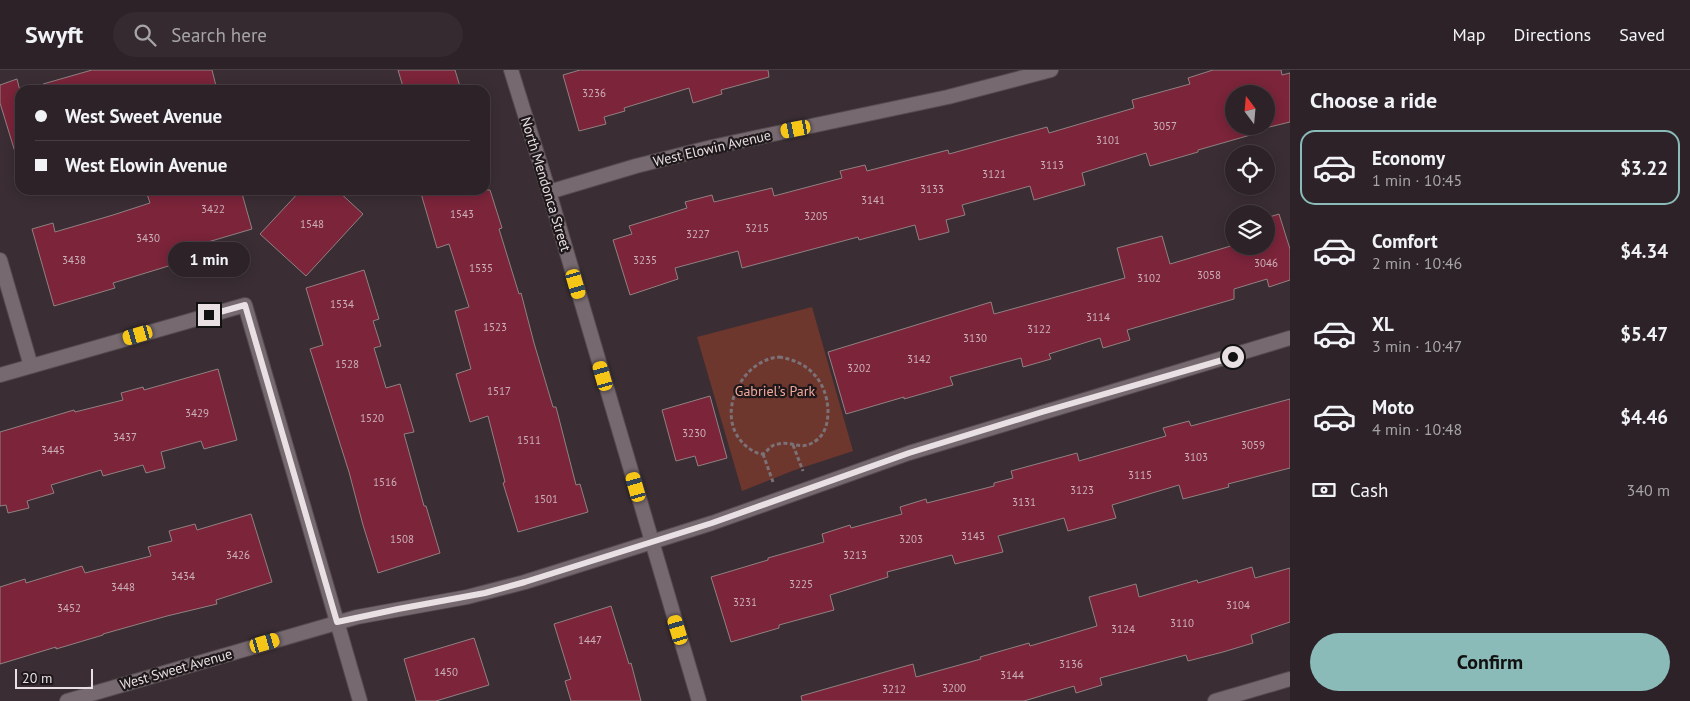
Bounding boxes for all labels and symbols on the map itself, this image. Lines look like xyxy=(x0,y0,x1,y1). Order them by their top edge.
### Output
north arrow xyxy=(1225,85,1275,135)
house number: 3236 xyxy=(582,86,606,100)
street label: North Mendonca Street xyxy=(517,115,575,254)
car xyxy=(779,119,812,139)
house number: 3057 xyxy=(1153,119,1177,133)
street label: West Elowin Avenue xyxy=(651,126,773,170)
house number: 3101 xyxy=(1096,133,1120,147)
house number: 3113 xyxy=(1040,158,1064,172)
house number: 3121 xyxy=(982,167,1006,181)
house number: 3133 xyxy=(920,182,944,196)
house number: 3141 xyxy=(861,193,885,207)
house number: 3422 xyxy=(201,202,225,216)
house number: 1543 xyxy=(450,207,474,221)
house number: 3205 xyxy=(804,209,828,223)
house number: 1548 xyxy=(300,217,324,231)
house number: 3215 xyxy=(745,221,769,235)
house number: 3227 xyxy=(686,227,710,241)
house number: 3430 xyxy=(136,231,160,245)
callout: 1 min xyxy=(168,242,250,278)
house number: 3438 xyxy=(62,253,86,267)
house number: 3235 xyxy=(633,253,657,267)
house number: 3046 xyxy=(1254,256,1278,270)
house number: 1535 xyxy=(469,261,493,275)
car xyxy=(564,268,587,300)
house number: 3058 xyxy=(1197,268,1221,282)
house number: 3102 xyxy=(1137,271,1161,285)
house number: 1534 xyxy=(330,297,354,311)
route end xyxy=(198,304,220,326)
house number: 3114 xyxy=(1086,310,1110,324)
house number: 1523 xyxy=(483,320,507,334)
house number: 3122 xyxy=(1027,322,1051,336)
car xyxy=(121,324,154,346)
house number: 3130 xyxy=(963,331,987,345)
route start xyxy=(1222,346,1244,368)
house number: 3142 xyxy=(907,352,931,366)
house number: 1528 xyxy=(335,357,359,371)
car xyxy=(591,360,614,392)
house number: 3202 xyxy=(847,361,871,375)
park label: Gabriel's Park xyxy=(735,382,815,400)
house number: 1517 xyxy=(487,384,511,398)
house number: 3429 xyxy=(185,406,209,420)
house number: 1520 xyxy=(360,411,384,425)
house number: 3230 xyxy=(682,426,706,440)
house number: 3437 xyxy=(113,430,137,444)
house number: 1511 xyxy=(517,433,541,447)
house number: 3059 xyxy=(1241,438,1265,452)
house number: 3445 xyxy=(41,443,65,457)
house number: 3103 xyxy=(1184,450,1208,464)
house number: 3115 xyxy=(1128,468,1152,482)
car xyxy=(624,471,647,503)
house number: 1516 xyxy=(373,475,397,489)
house number: 3123 xyxy=(1070,483,1094,497)
house number: 1501 xyxy=(534,492,558,506)
house number: 3131 xyxy=(1012,495,1036,509)
house number: 3143 xyxy=(961,529,985,543)
house number: 1508 xyxy=(390,532,414,546)
house number: 3203 xyxy=(899,532,923,546)
house number: 3426 xyxy=(226,548,250,562)
house number: 3213 xyxy=(843,548,867,562)
house number: 3434 xyxy=(171,569,195,583)
house number: 3225 xyxy=(789,577,813,591)
house number: 3448 xyxy=(111,580,135,594)
house number: 3231 xyxy=(733,595,757,609)
house number: 3104 xyxy=(1226,598,1250,612)
house number: 3452 xyxy=(57,601,81,615)
car xyxy=(666,613,689,647)
house number: 3110 xyxy=(1170,616,1194,630)
house number: 3124 xyxy=(1111,622,1135,636)
car xyxy=(248,632,281,654)
house number: 1447 xyxy=(578,633,602,647)
street label: West Sweet Avenue xyxy=(118,644,234,694)
house number: 3136 xyxy=(1059,657,1083,671)
house number: 1450 xyxy=(434,665,458,679)
scale bar xyxy=(15,666,92,689)
house number: 3144 xyxy=(1000,668,1024,682)
house number: 3200 xyxy=(942,681,966,695)
house number: 3212 xyxy=(882,682,906,696)

